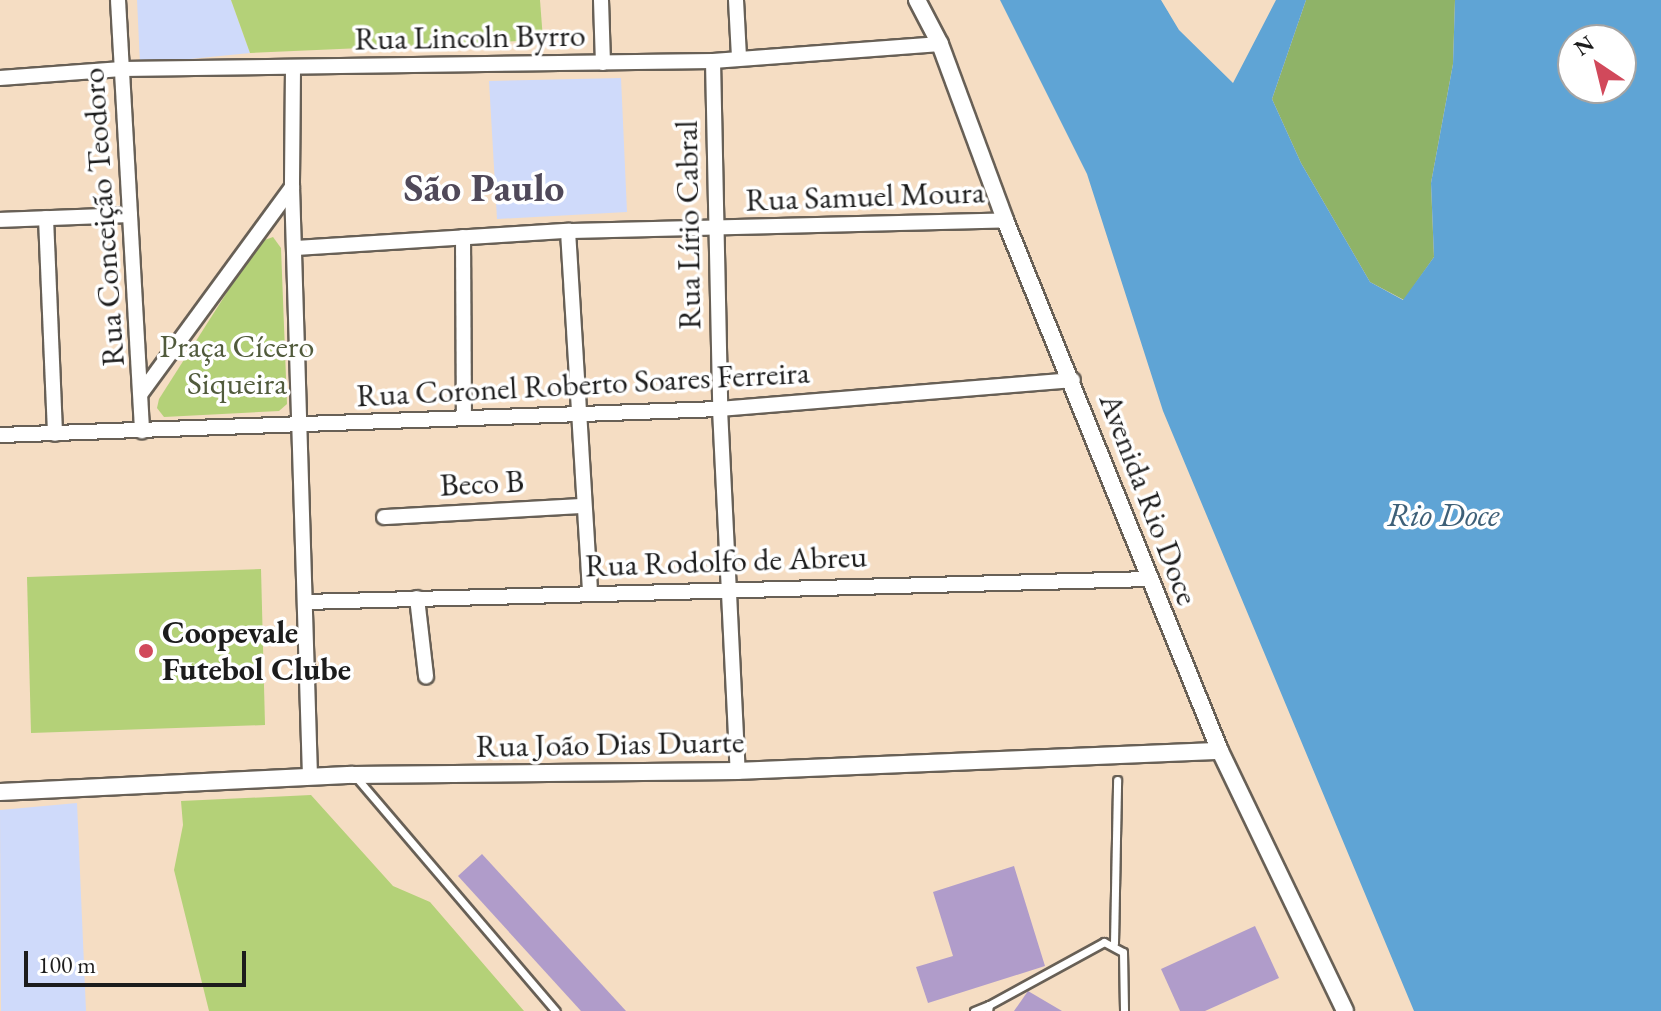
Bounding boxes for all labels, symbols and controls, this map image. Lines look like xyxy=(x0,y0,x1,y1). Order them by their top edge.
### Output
street label: Rua Lincoln Byrro xyxy=(354,16,586,58)
north arrow xyxy=(1557,24,1637,104)
text: N xyxy=(1568,29,1600,63)
street label: Rua Conceição Teodoro xyxy=(73,66,133,368)
street label: Rua Lírio Cabral xyxy=(667,120,709,330)
district label: São Paulo xyxy=(404,163,564,211)
street label: Rua Samuel Moura xyxy=(745,173,985,219)
park label: Praça Cícero Siqueira xyxy=(160,328,314,403)
street label: Rua Coronel Roberto Soares Ferreira xyxy=(355,353,811,415)
street label: Avenida Rio Doce xyxy=(1091,388,1207,610)
street label: Beco B xyxy=(439,462,525,504)
water label: Rio Doce xyxy=(1387,495,1499,535)
street label: Rua Rodolfo de Abreu xyxy=(584,537,868,585)
place label: Coopevale Futebol Clube xyxy=(162,614,351,689)
marker: Coopevale Futebol Clube xyxy=(137,642,155,660)
street label: Rua João Dias Duarte xyxy=(475,722,745,766)
scale bar xyxy=(28,935,250,985)
text: 100 m xyxy=(38,949,96,980)

